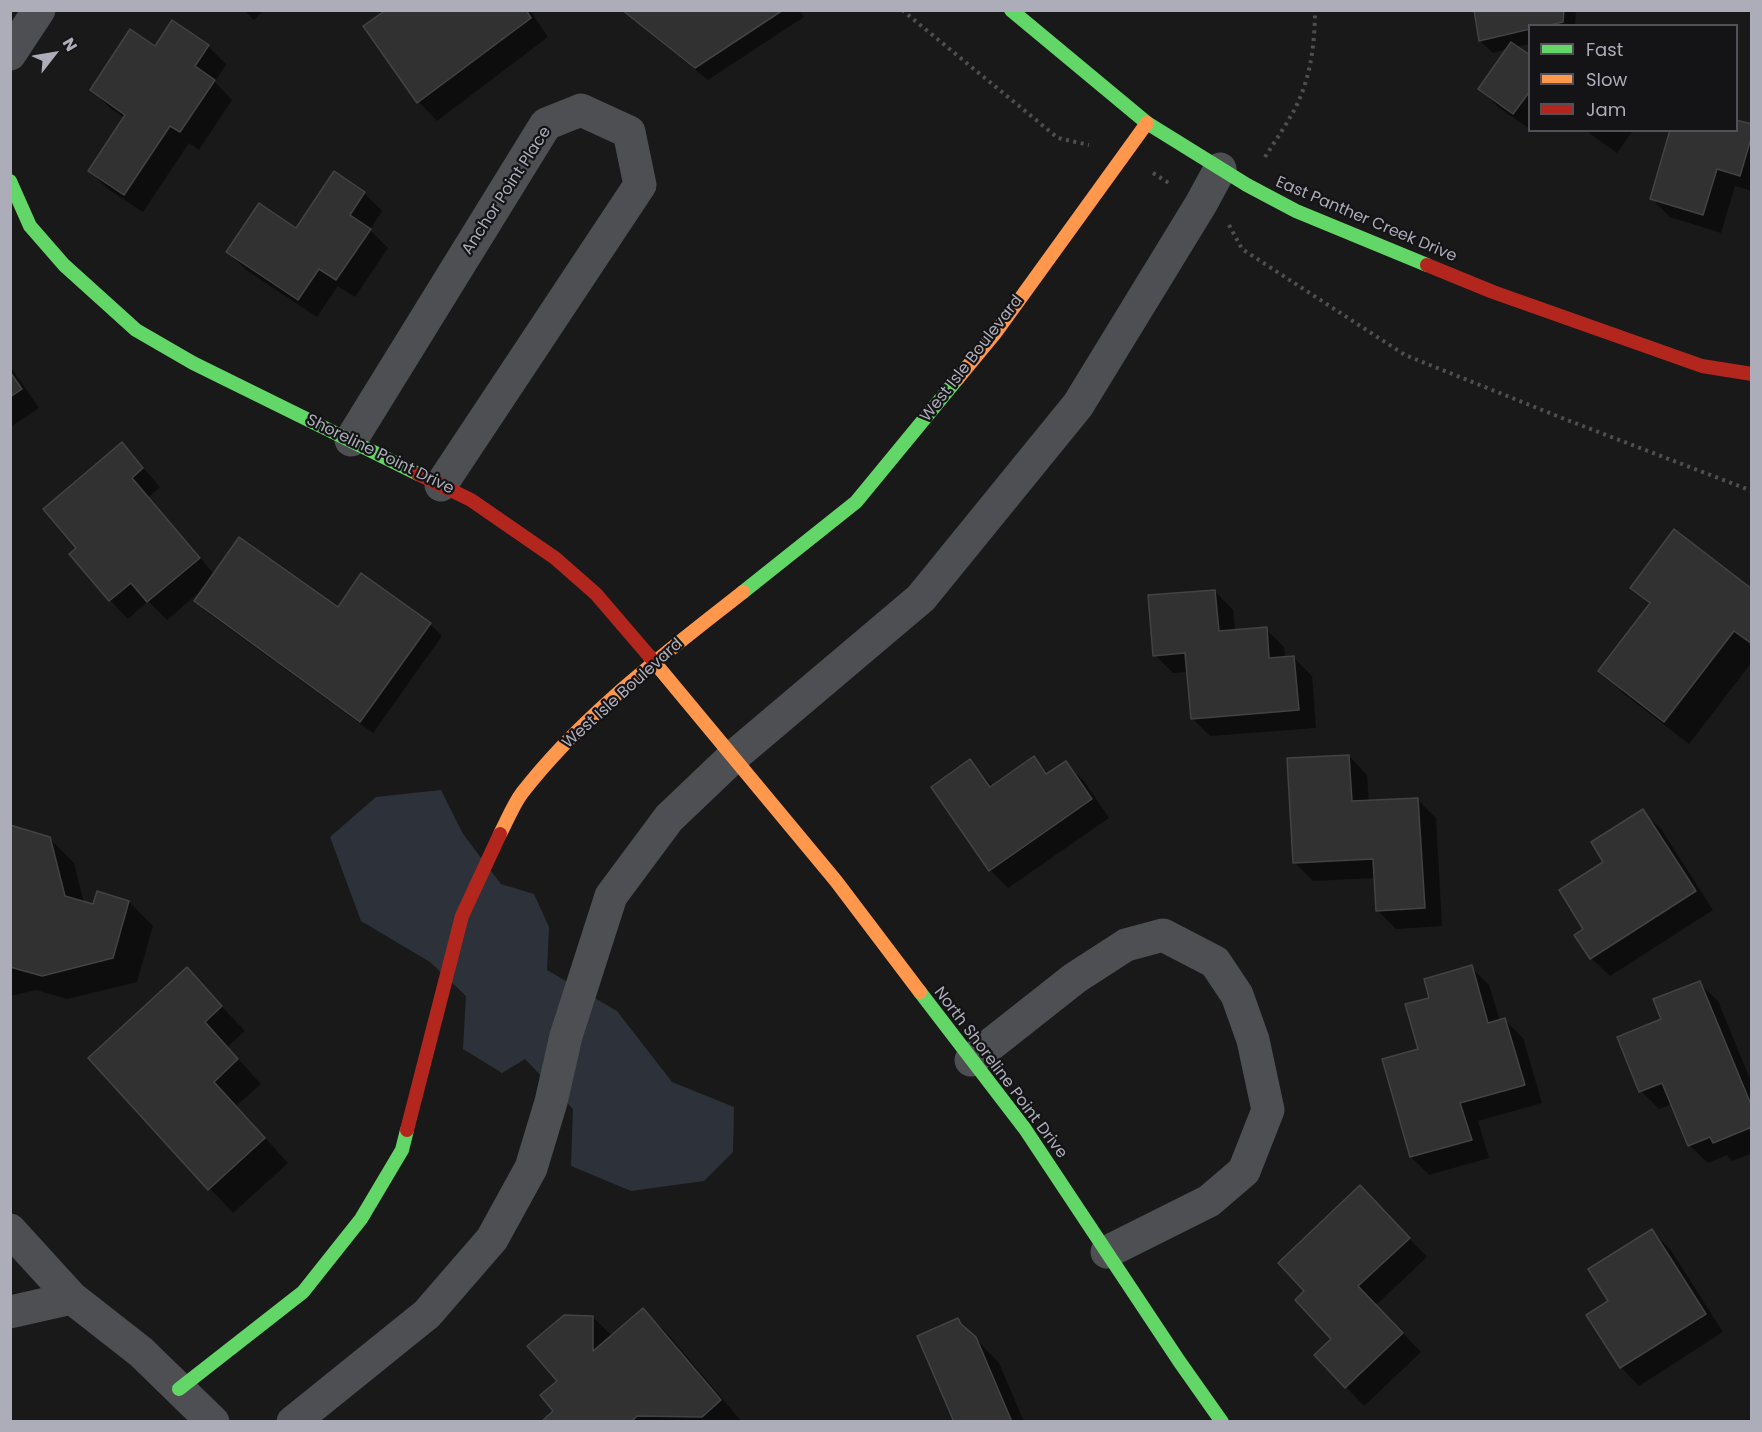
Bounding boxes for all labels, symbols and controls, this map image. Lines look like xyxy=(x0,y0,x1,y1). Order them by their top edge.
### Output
north arrow xyxy=(24,24,84,84)
legend xyxy=(1528,24,1738,132)
text: N xyxy=(57,33,83,56)
text: Fast xyxy=(1586,37,1623,62)
text: Slow xyxy=(1586,67,1627,92)
text: Jam xyxy=(1586,97,1626,122)
street label: Anchor Point Place xyxy=(458,123,556,259)
street label: East Panther Creek Drive xyxy=(1273,173,1459,267)
street label: West Isle Boulevard xyxy=(917,292,1027,426)
street label: Shoreline Point Drive xyxy=(303,411,457,499)
street label: West Isle Boulevard xyxy=(559,635,687,753)
street label: North Shoreline Point Drive xyxy=(929,983,1071,1163)

